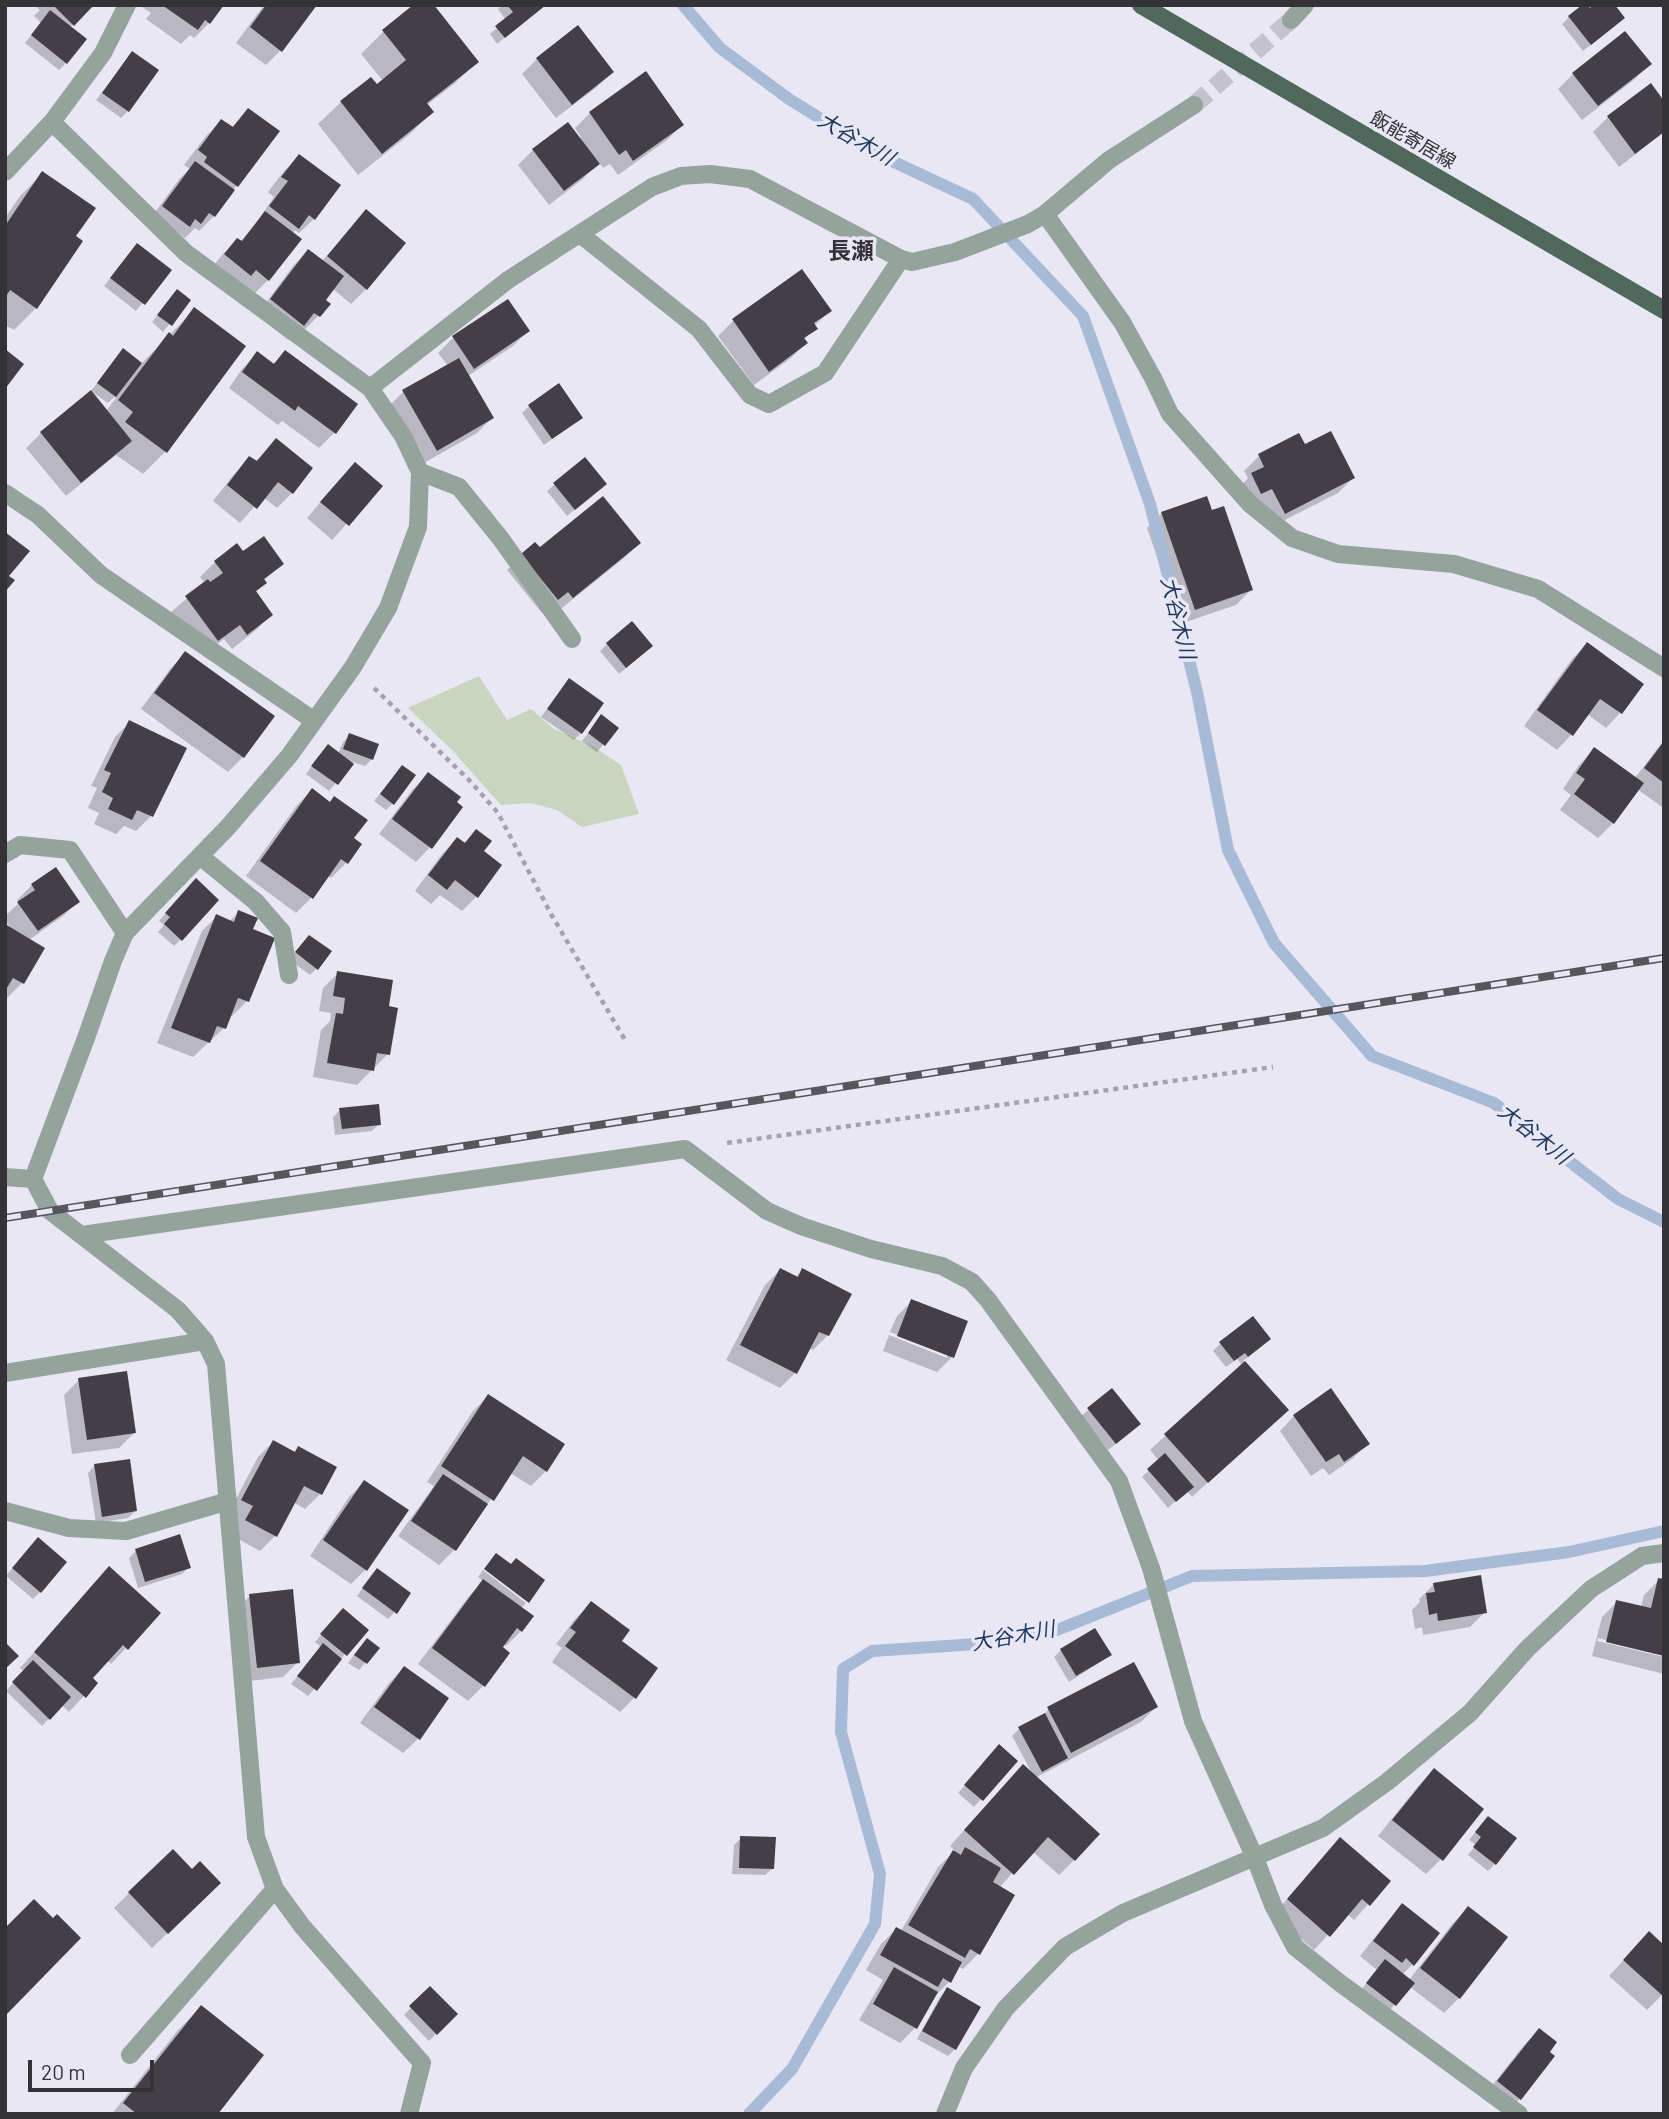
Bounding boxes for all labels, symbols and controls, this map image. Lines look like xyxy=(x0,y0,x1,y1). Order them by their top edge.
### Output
street label: 飯能寄居線 xyxy=(1366,106,1460,174)
water label: 大谷木川 xyxy=(813,107,899,171)
district label: 長瀬 xyxy=(828,237,874,265)
water label: 大谷木川 xyxy=(1156,574,1200,662)
water label: 大谷木川 xyxy=(1493,1098,1575,1170)
water label: 大谷木川 xyxy=(969,1616,1057,1656)
scale bar xyxy=(32,2046,158,2090)
text: 20 m xyxy=(41,2059,86,2084)

